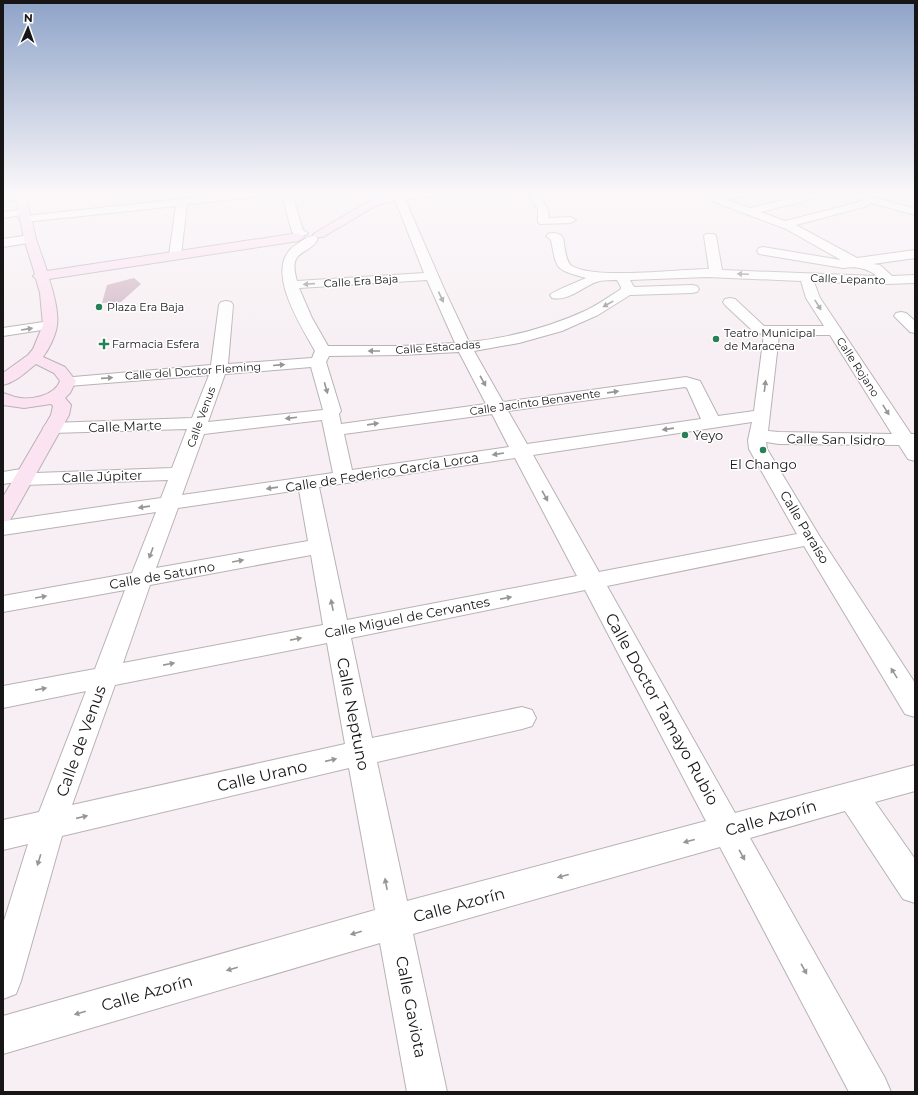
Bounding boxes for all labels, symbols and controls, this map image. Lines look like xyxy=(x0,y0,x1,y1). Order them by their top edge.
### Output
north arrow xyxy=(8,8,48,48)
text: N xyxy=(24,11,33,25)
street label: Calle Era Baja xyxy=(323,271,399,291)
one-way arrow xyxy=(737,271,749,278)
street label: Calle Lepanto xyxy=(810,271,886,287)
one-way arrow xyxy=(302,281,315,287)
one-way arrow xyxy=(438,291,444,303)
one-way arrow xyxy=(814,299,821,311)
place label: Plaza Era Baja xyxy=(107,300,184,314)
one-way arrow xyxy=(602,301,614,307)
marker: Plaza Era Baja xyxy=(94,302,104,312)
one-way arrow xyxy=(21,326,33,332)
place label: Teatro Municipal de Maracena xyxy=(724,326,815,353)
marker: Teatro Municipal de Maracena xyxy=(711,334,721,344)
street label: Calle Rojano xyxy=(834,335,883,400)
place label: Farmacia Esfera xyxy=(112,337,200,351)
street label: Calle Estacadas xyxy=(395,337,482,357)
marker: Farmacia Esfera xyxy=(99,339,109,349)
one-way arrow xyxy=(367,348,380,354)
street label: Calle del Doctor Fleming xyxy=(124,359,262,383)
one-way arrow xyxy=(273,361,285,368)
one-way arrow xyxy=(101,375,113,381)
one-way arrow xyxy=(480,376,486,387)
one-way arrow xyxy=(762,380,768,392)
one-way arrow xyxy=(323,382,329,394)
street label: Calle Venus xyxy=(184,384,219,449)
street label: Calle Jacinto Benavente xyxy=(469,386,602,418)
one-way arrow xyxy=(607,389,619,395)
one-way arrow xyxy=(882,405,890,415)
one-way arrow xyxy=(285,415,297,422)
street label: Calle Marte xyxy=(88,417,162,435)
one-way arrow xyxy=(367,421,379,428)
one-way arrow xyxy=(662,426,674,432)
place label: Yeyo xyxy=(693,427,723,443)
marker: Yeyo xyxy=(680,430,690,440)
street label: Calle San Isidro xyxy=(787,430,885,448)
marker: El Chango xyxy=(758,445,768,455)
street label: Calle de Federico García Lorca xyxy=(284,449,480,495)
one-way arrow xyxy=(492,451,504,457)
place label: El Chango xyxy=(729,456,797,472)
street label: Calle Júpiter xyxy=(61,467,143,485)
one-way arrow xyxy=(266,485,278,491)
street label: Calle Paraíso xyxy=(777,488,833,566)
one-way arrow xyxy=(542,490,549,501)
one-way arrow xyxy=(137,504,150,510)
one-way arrow xyxy=(148,548,154,560)
street label: Calle de Saturno xyxy=(108,558,216,592)
one-way arrow xyxy=(232,558,244,564)
street label: Calle Miguel de Cervantes xyxy=(323,593,491,641)
one-way arrow xyxy=(35,594,47,600)
one-way arrow xyxy=(500,594,512,600)
one-way arrow xyxy=(329,599,335,612)
street label: Calle Doctor Tamayo Rubio xyxy=(601,610,723,808)
one-way arrow xyxy=(290,636,302,642)
street label: Calle Neptuno xyxy=(333,656,373,772)
one-way arrow xyxy=(163,661,175,667)
one-way arrow xyxy=(891,667,898,679)
street label: Calle de Venus xyxy=(52,683,110,799)
one-way arrow xyxy=(35,686,47,692)
street label: Calle Urano xyxy=(215,756,309,796)
one-way arrow xyxy=(325,756,338,762)
street label: Calle Azorín xyxy=(723,796,819,840)
one-way arrow xyxy=(76,814,88,820)
one-way arrow xyxy=(682,838,694,844)
one-way arrow xyxy=(739,849,745,861)
one-way arrow xyxy=(36,854,42,866)
one-way arrow xyxy=(557,873,570,879)
one-way arrow xyxy=(383,878,389,890)
street label: Calle Azorín xyxy=(411,884,507,926)
one-way arrow xyxy=(350,930,362,936)
street label: Calle Gaviota xyxy=(392,954,430,1060)
one-way arrow xyxy=(801,964,808,975)
one-way arrow xyxy=(225,966,237,972)
street label: Calle Azorín xyxy=(99,971,195,1015)
one-way arrow xyxy=(73,1010,85,1016)

